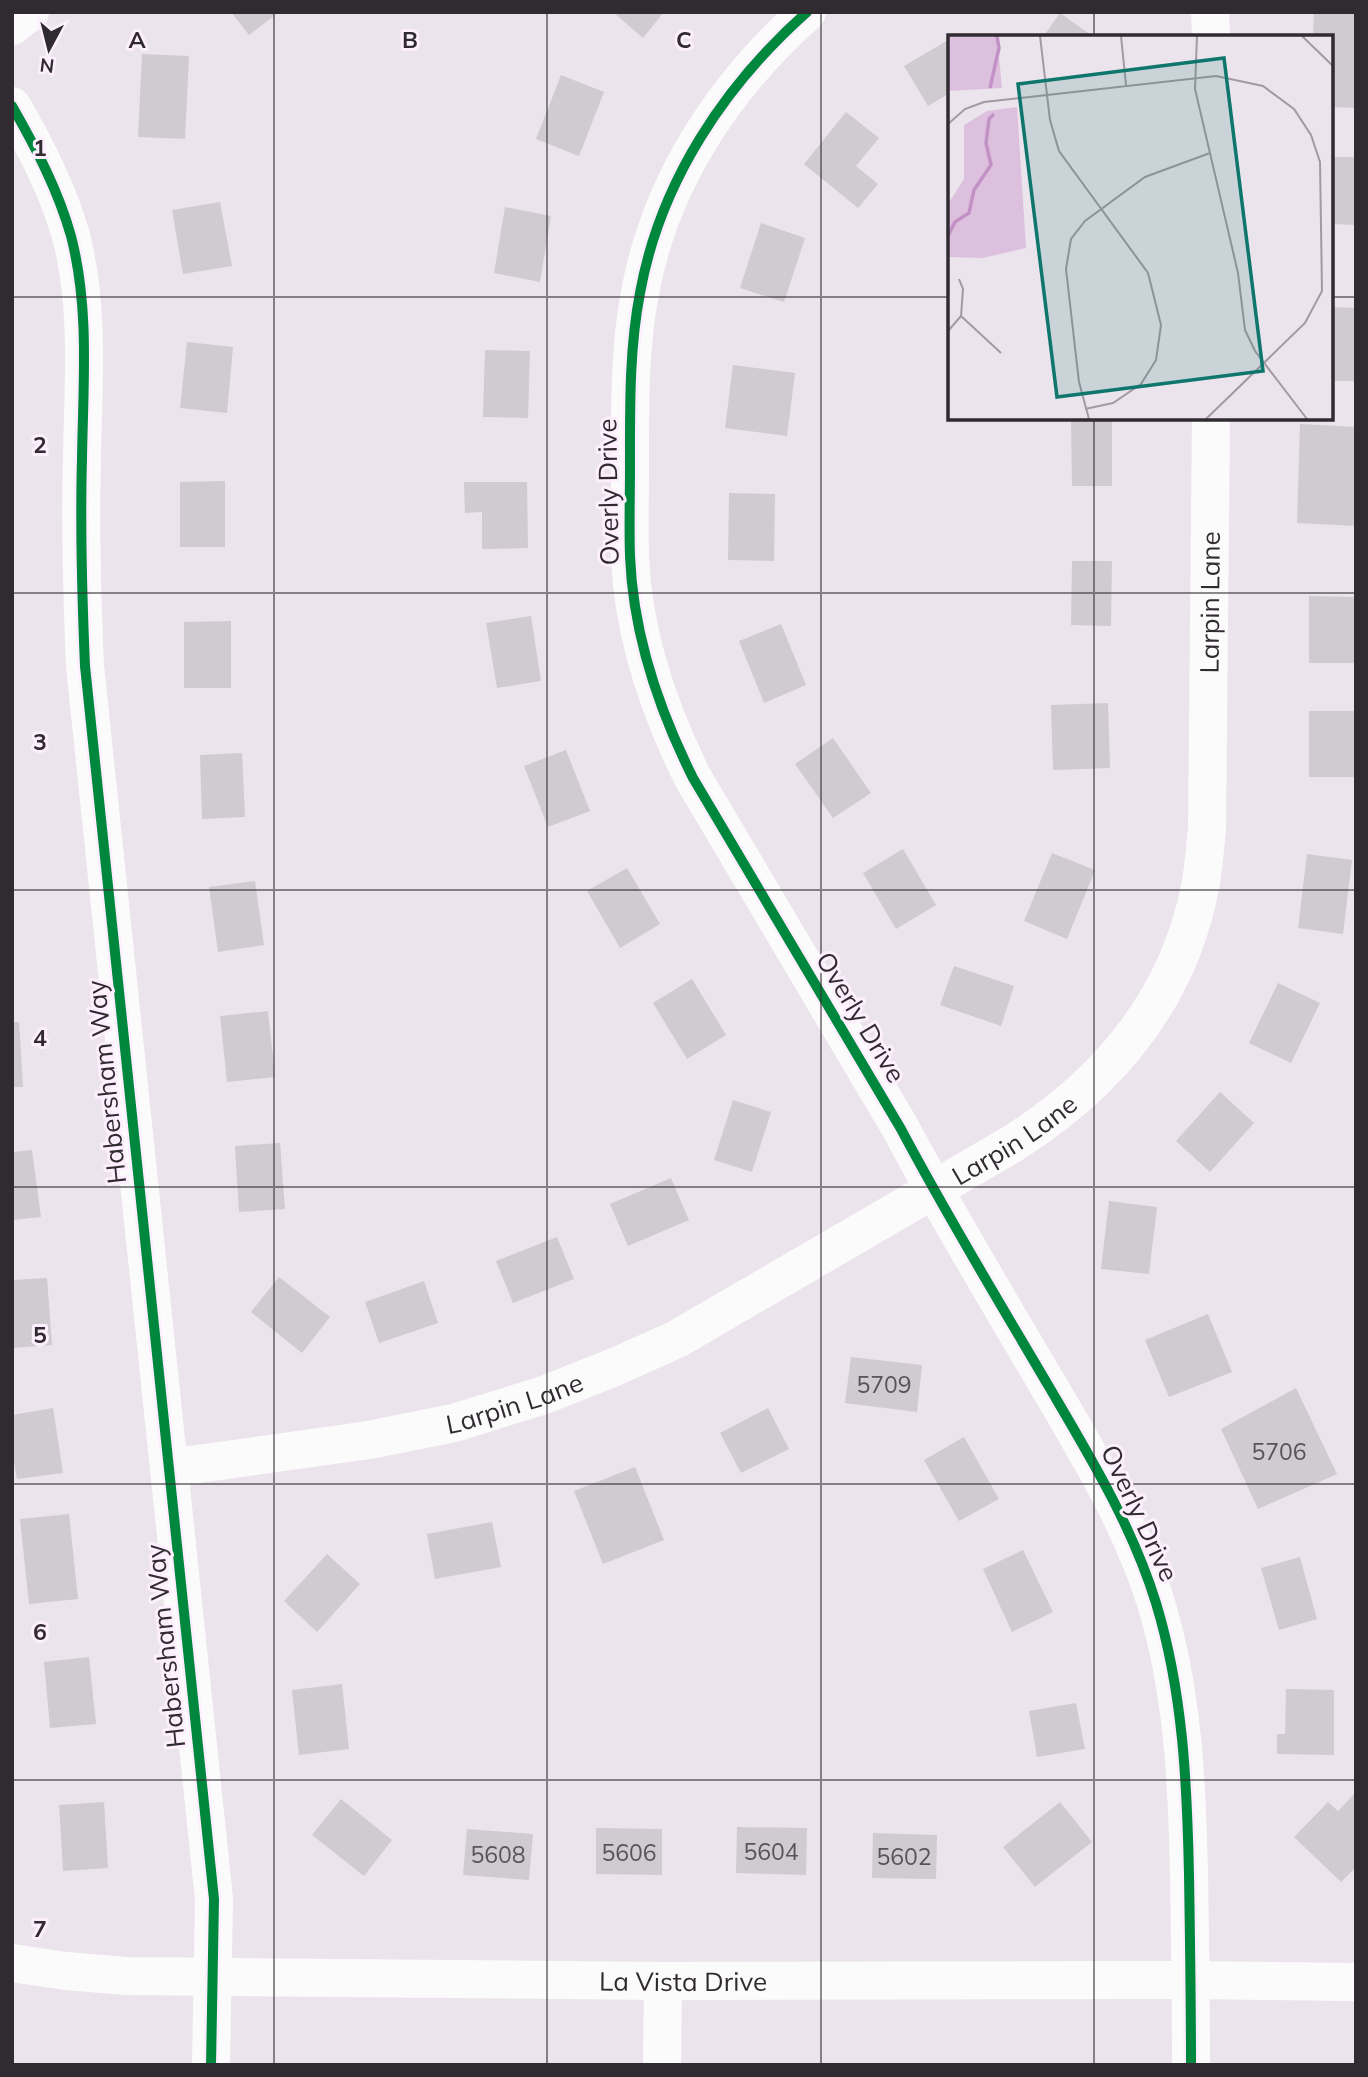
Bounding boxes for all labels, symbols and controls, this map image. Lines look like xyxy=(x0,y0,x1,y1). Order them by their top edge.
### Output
north arrow xyxy=(14,14,84,84)
text: A xyxy=(128,25,146,54)
text: B xyxy=(402,25,418,54)
text: C xyxy=(676,25,692,54)
inset map xyxy=(948,35,1333,420)
text: N xyxy=(38,53,56,79)
text: 1 xyxy=(33,133,47,162)
street label: Overly Drive xyxy=(590,418,626,566)
text: 2 xyxy=(33,430,47,459)
street label: Larpin Lane xyxy=(1192,531,1226,674)
text: 3 xyxy=(33,727,47,756)
street label: Overly Drive xyxy=(809,946,913,1088)
street label: Habersham Way xyxy=(79,978,133,1185)
text: 4 xyxy=(33,1023,47,1052)
street label: Larpin Lane xyxy=(946,1087,1083,1192)
text: 5 xyxy=(33,1320,47,1349)
street label: Larpin Lane xyxy=(443,1365,587,1441)
house number: 5709 xyxy=(856,1370,912,1399)
house number: 5706 xyxy=(1251,1437,1307,1466)
street label: Overly Drive xyxy=(1094,1439,1186,1587)
street label: Habersham Way xyxy=(138,1542,192,1749)
text: 6 xyxy=(33,1617,47,1646)
house number: 5604 xyxy=(743,1837,799,1866)
house number: 5606 xyxy=(601,1838,657,1867)
house number: 5608 xyxy=(470,1840,526,1869)
house number: 5602 xyxy=(876,1842,932,1871)
text: 7 xyxy=(33,1914,47,1943)
street label: La Vista Drive xyxy=(599,1964,767,1998)

